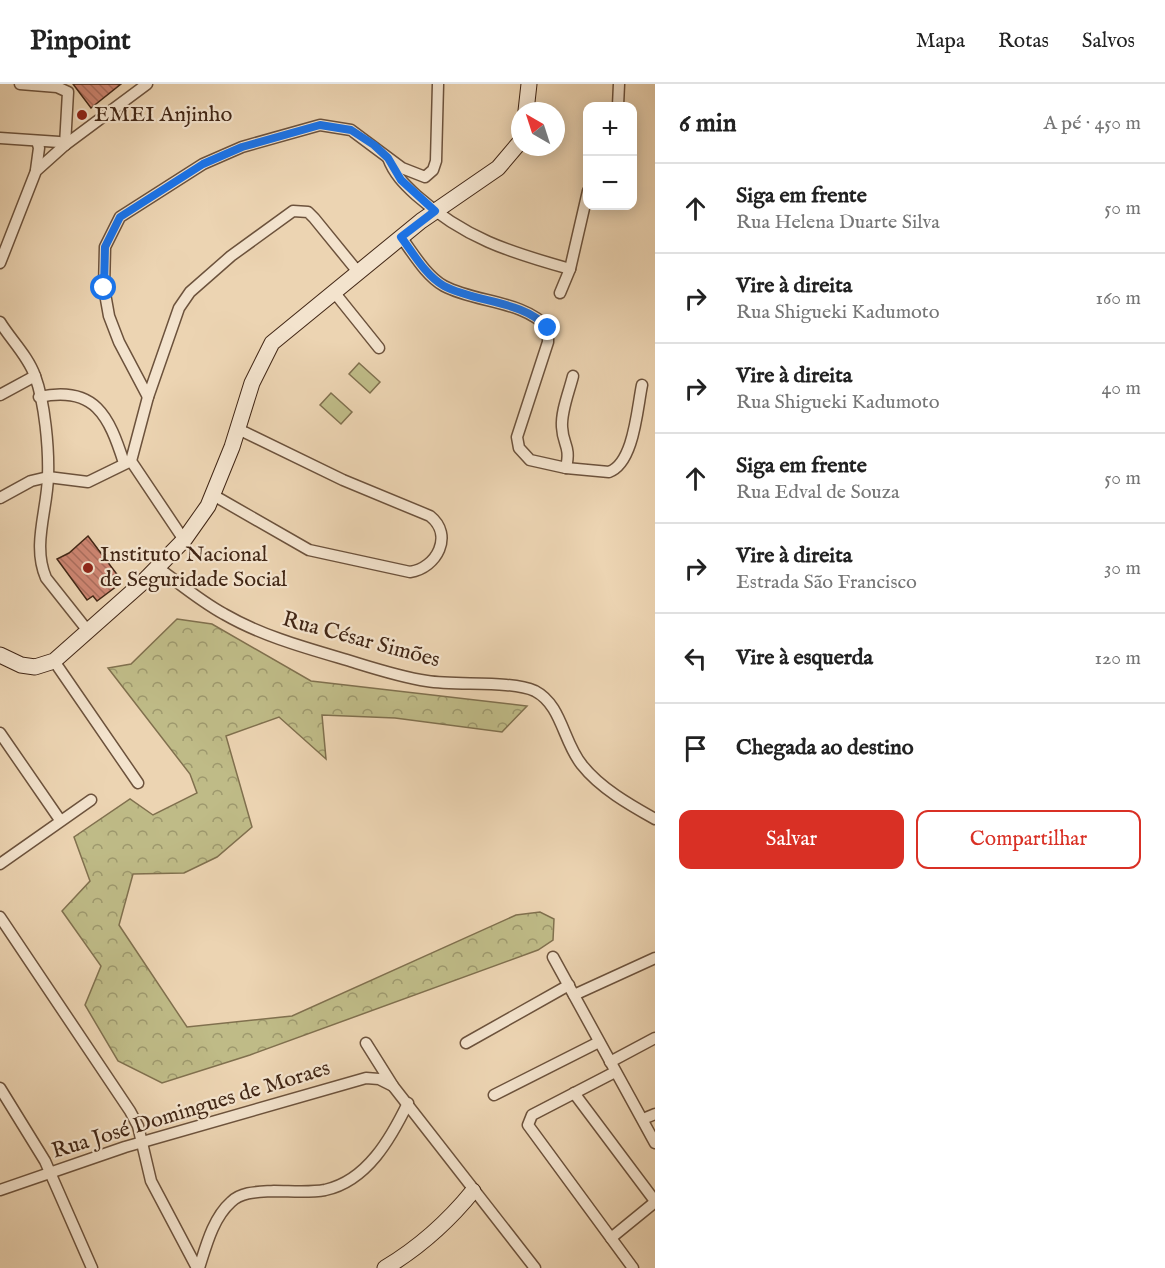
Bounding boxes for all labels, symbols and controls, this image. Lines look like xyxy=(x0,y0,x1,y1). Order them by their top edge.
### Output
text: Pinpoint xyxy=(30,24,131,59)
text: Mapa xyxy=(916,28,965,55)
text: Rotas xyxy=(998,28,1049,55)
text: Salvos xyxy=(1082,28,1135,55)
place label: EMEI Anjinho xyxy=(94,101,232,129)
north arrow xyxy=(511,102,565,156)
map controls xyxy=(583,102,637,210)
button: + xyxy=(583,102,637,156)
text: 6 min xyxy=(679,107,737,140)
marker: EMEI Anjinho xyxy=(75,108,89,122)
text: A pé · 450 m xyxy=(1043,111,1141,136)
button: − xyxy=(583,156,637,210)
text: Siga em frente xyxy=(736,182,867,210)
icon: ahead xyxy=(679,192,712,225)
text: 50 m xyxy=(1104,196,1141,221)
text: Rua Helena Duarte Silva xyxy=(736,210,940,235)
text: Vire à direita xyxy=(736,272,852,300)
route start xyxy=(90,274,116,300)
icon: right xyxy=(679,282,712,315)
text: 160 m xyxy=(1095,286,1141,311)
text: Rua Shigueki Kadumoto xyxy=(736,300,939,325)
route end xyxy=(534,314,560,340)
text: Vire à direita xyxy=(736,362,852,390)
icon: right xyxy=(679,372,712,405)
text: 40 m xyxy=(1102,376,1141,401)
text: Rua Shigueki Kadumoto xyxy=(736,390,939,415)
text: Siga em frente xyxy=(736,452,867,480)
icon: ahead xyxy=(679,462,712,495)
text: 50 m xyxy=(1104,466,1141,491)
text: Rua Edval de Souza xyxy=(736,480,900,505)
place label: Instituto Nacional de Seguridade Social xyxy=(100,541,287,594)
text: Vire à direita xyxy=(736,542,852,570)
icon: right xyxy=(679,552,712,585)
text: 30 m xyxy=(1104,556,1141,581)
marker: Instituto Nacional de Seguridade Social xyxy=(81,561,95,575)
text: Estrada São Francisco xyxy=(736,570,917,595)
street label: Rua César Simões xyxy=(279,606,443,674)
icon: left xyxy=(679,642,712,675)
text: Vire à esquerda xyxy=(736,644,873,672)
text: 120 m xyxy=(1095,646,1141,671)
icon: arrive xyxy=(679,732,712,765)
text: Chegada ao destino xyxy=(736,734,914,762)
button: Salvar xyxy=(679,810,904,869)
button: Compartilhar xyxy=(916,810,1141,869)
street label: Rua José Domingues de Moraes xyxy=(48,1054,334,1166)

